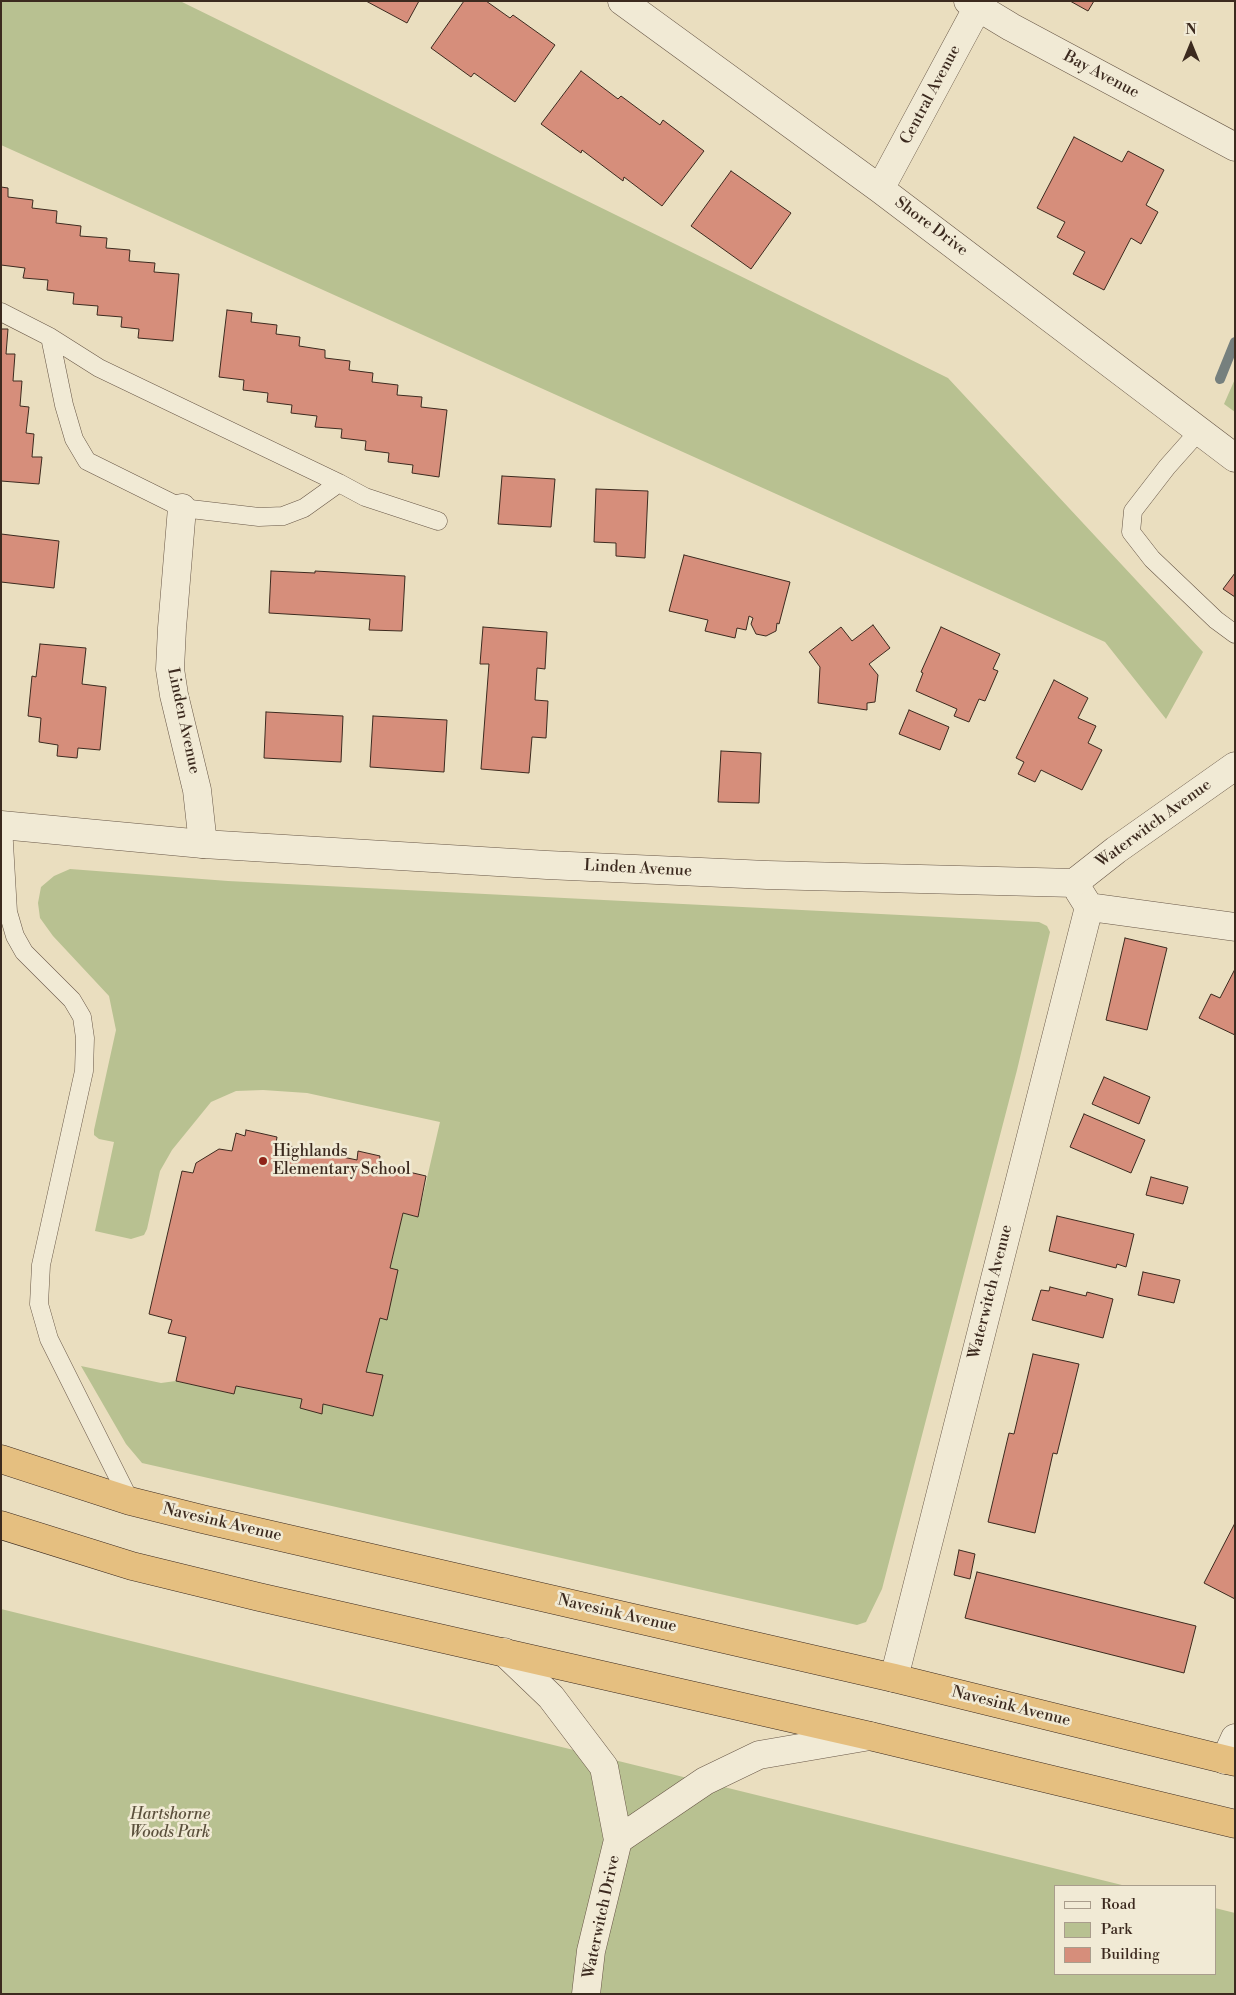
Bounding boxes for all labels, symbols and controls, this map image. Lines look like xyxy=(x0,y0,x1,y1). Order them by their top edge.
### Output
north arrow xyxy=(1166,20,1216,70)
text: N xyxy=(1185,21,1197,39)
street label: Central Avenue xyxy=(897,42,965,148)
street label: Bay Avenue xyxy=(1060,47,1142,103)
street label: Shore Drive xyxy=(891,193,971,261)
street label: Linden Avenue xyxy=(162,666,204,776)
street label: Waterwitch Avenue xyxy=(1093,776,1215,872)
street label: Linden Avenue xyxy=(583,857,693,881)
place label: Highlands Elementary School xyxy=(273,1142,410,1180)
marker: Highlands Elementary School xyxy=(257,1155,269,1167)
street label: Waterwitch Avenue xyxy=(965,1223,1017,1361)
street label: Navesink Avenue xyxy=(161,1500,283,1546)
street label: Navesink Avenue xyxy=(556,1591,678,1637)
street label: Navesink Avenue xyxy=(950,1683,1072,1731)
park label: Hartshorne Woods Park xyxy=(130,1805,210,1843)
street label: Waterwitch Drive xyxy=(580,1853,624,1981)
legend xyxy=(1054,1885,1216,1975)
text: Road xyxy=(1101,1895,1136,1914)
text: Park xyxy=(1101,1920,1132,1939)
text: Building xyxy=(1101,1945,1160,1964)

